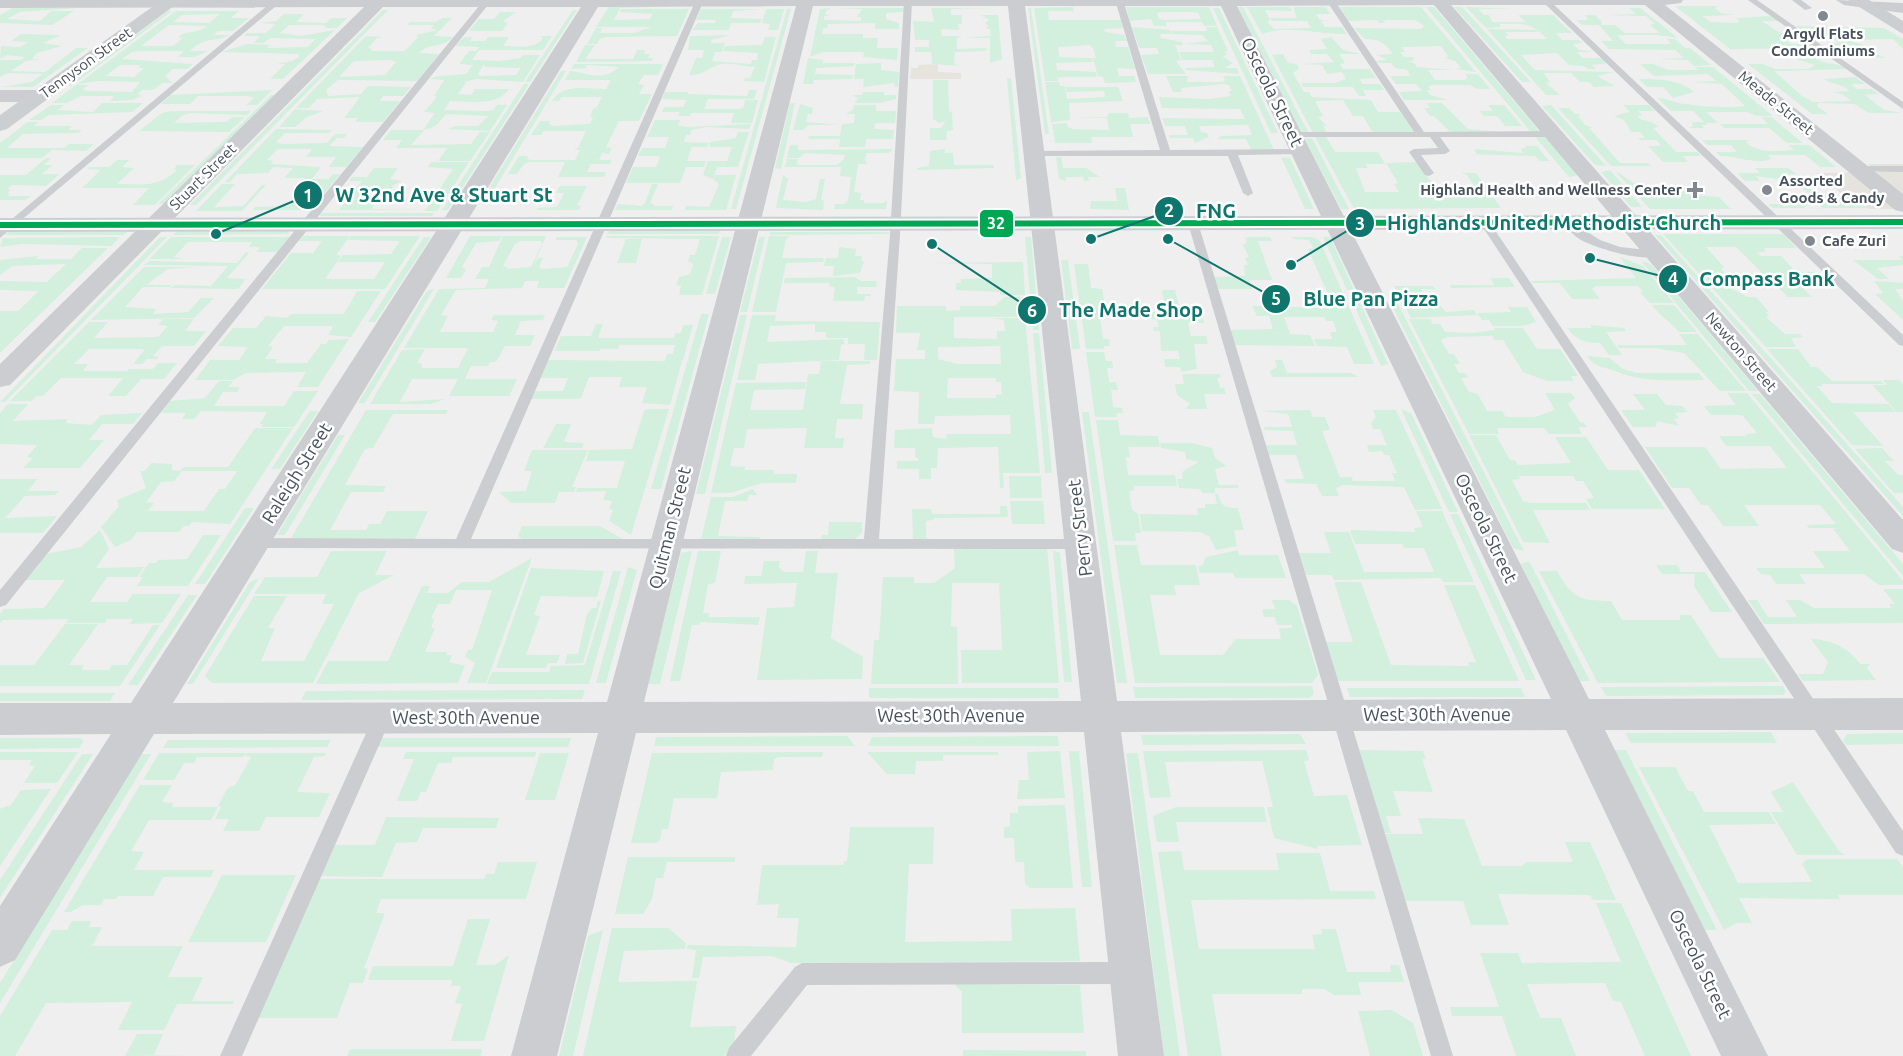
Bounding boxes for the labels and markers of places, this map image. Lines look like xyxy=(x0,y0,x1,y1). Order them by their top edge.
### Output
marker: Argyll Flats Condominiums xyxy=(1816,9,1830,23)
place label: Argyll Flats Condominiums xyxy=(1771,25,1875,59)
place label: Assorted Goods & Candy xyxy=(1779,172,1885,206)
callout: W 32nd Ave & Stuart St xyxy=(293,176,565,214)
place label: Highland Health and Wellness Center xyxy=(1420,181,1683,198)
marker: Highland Health and Wellness Center xyxy=(1686,181,1704,199)
marker: Assorted Goods & Candy xyxy=(1760,183,1774,197)
callout: FNG xyxy=(1154,192,1248,230)
callout: Highlands United Methodist Church xyxy=(1345,204,1733,242)
place label: Cafe Zuri xyxy=(1822,232,1886,249)
marker: Cafe Zuri xyxy=(1803,234,1817,248)
callout: Compass Bank xyxy=(1658,260,1847,298)
callout: Blue Pan Pizza xyxy=(1261,280,1451,318)
callout: The Made Shop xyxy=(1017,291,1215,329)

